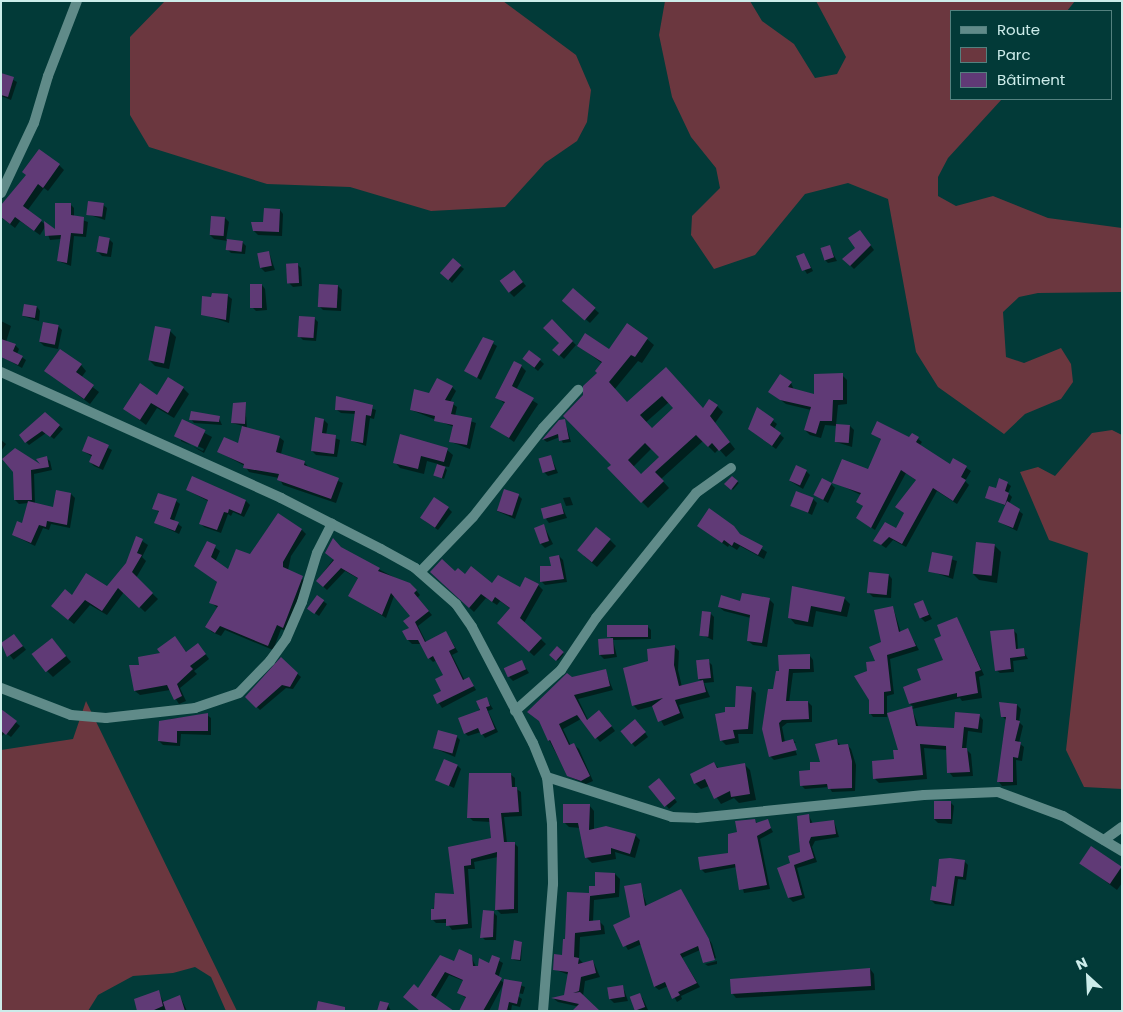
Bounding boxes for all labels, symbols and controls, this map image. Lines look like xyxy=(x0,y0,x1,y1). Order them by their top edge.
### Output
legend xyxy=(950,10,1113,100)
text: Route xyxy=(997,19,1040,40)
text: Parc xyxy=(997,44,1031,65)
text: Bâtiment xyxy=(997,69,1065,90)
north arrow xyxy=(1063,952,1113,1002)
text: N xyxy=(1073,952,1091,975)

